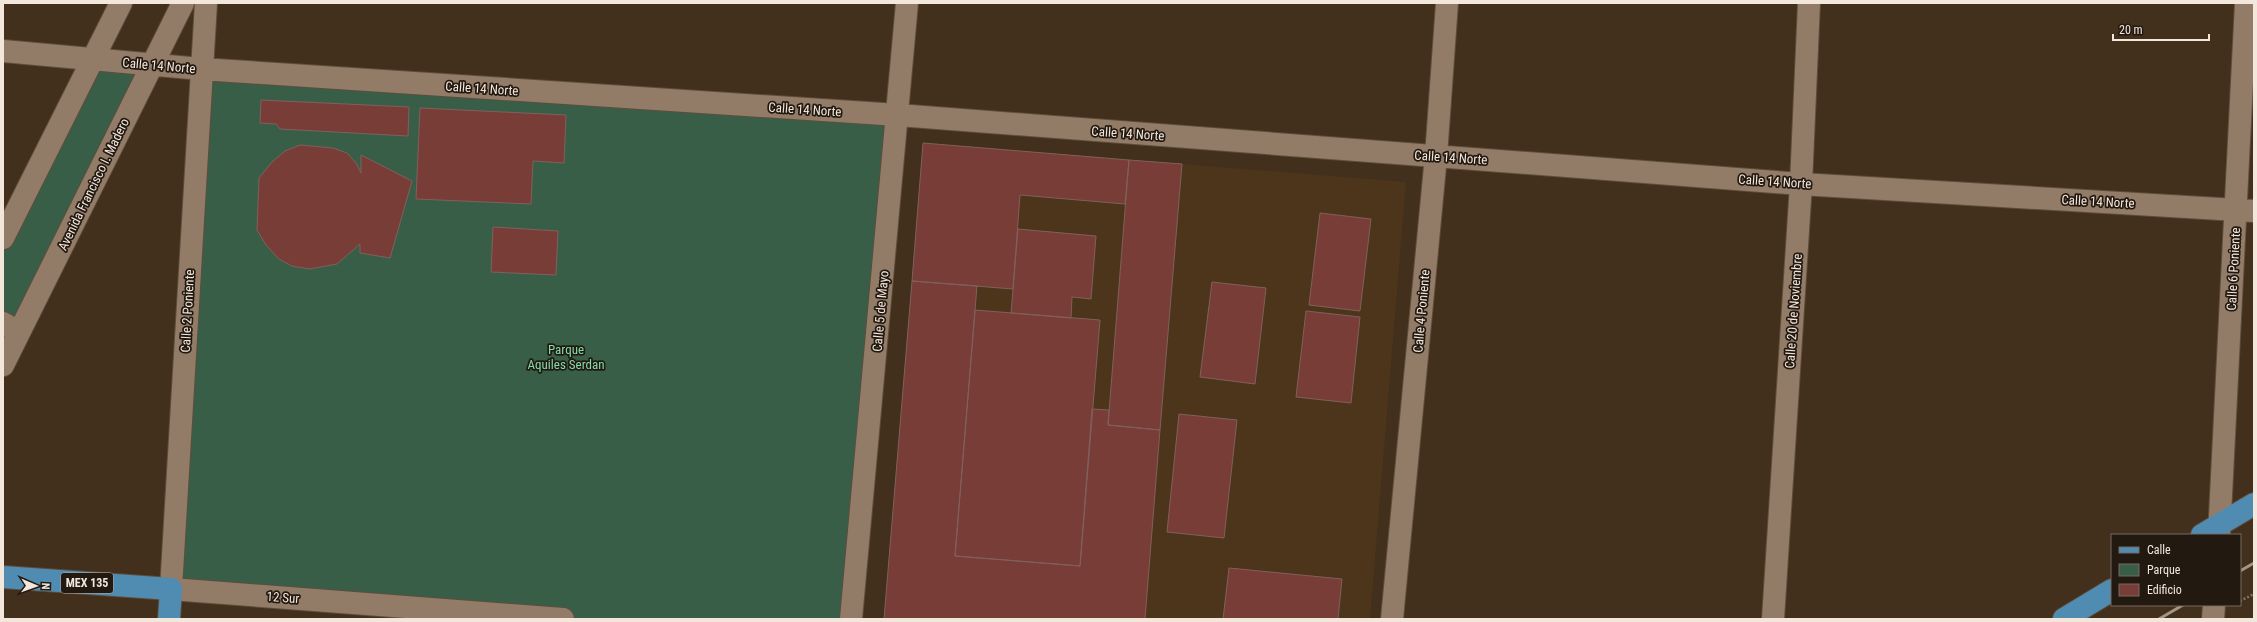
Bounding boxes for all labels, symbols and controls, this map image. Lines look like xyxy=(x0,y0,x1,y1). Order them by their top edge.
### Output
scale bar xyxy=(2113,16,2209,42)
text: 20 m xyxy=(2119,23,2143,37)
street label: Calle 14 Norte xyxy=(122,55,196,76)
street label: Calle 14 Norte xyxy=(445,78,519,99)
street label: Calle 14 Norte xyxy=(768,99,842,120)
street label: Avenida Francisco I. Madero xyxy=(55,116,132,253)
street label: Calle 14 Norte xyxy=(1091,123,1165,144)
street label: Calle 14 Norte xyxy=(1414,147,1488,168)
street label: Calle 14 Norte xyxy=(1738,171,1812,192)
street label: Calle 14 Norte xyxy=(2061,192,2135,211)
street label: Calle 6 Poniente xyxy=(2224,227,2243,311)
street label: Calle 20 de Noviembre xyxy=(1782,253,1805,369)
street label: Calle 2 Poniente xyxy=(178,269,197,353)
street label: Calle 4 Poniente xyxy=(1410,269,1433,353)
street label: Calle 5 de Mayo xyxy=(869,270,892,352)
park label: Parque Aquiles Serdan xyxy=(528,342,604,372)
legend xyxy=(2111,534,2241,606)
text: Calle xyxy=(2147,543,2171,557)
text: Parque xyxy=(2147,563,2181,577)
north arrow xyxy=(16,566,56,606)
road number: MEX 135 xyxy=(61,573,113,593)
text: N xyxy=(39,583,52,590)
text: Edificio xyxy=(2147,583,2182,597)
street label: 12 Sur xyxy=(266,589,300,606)

